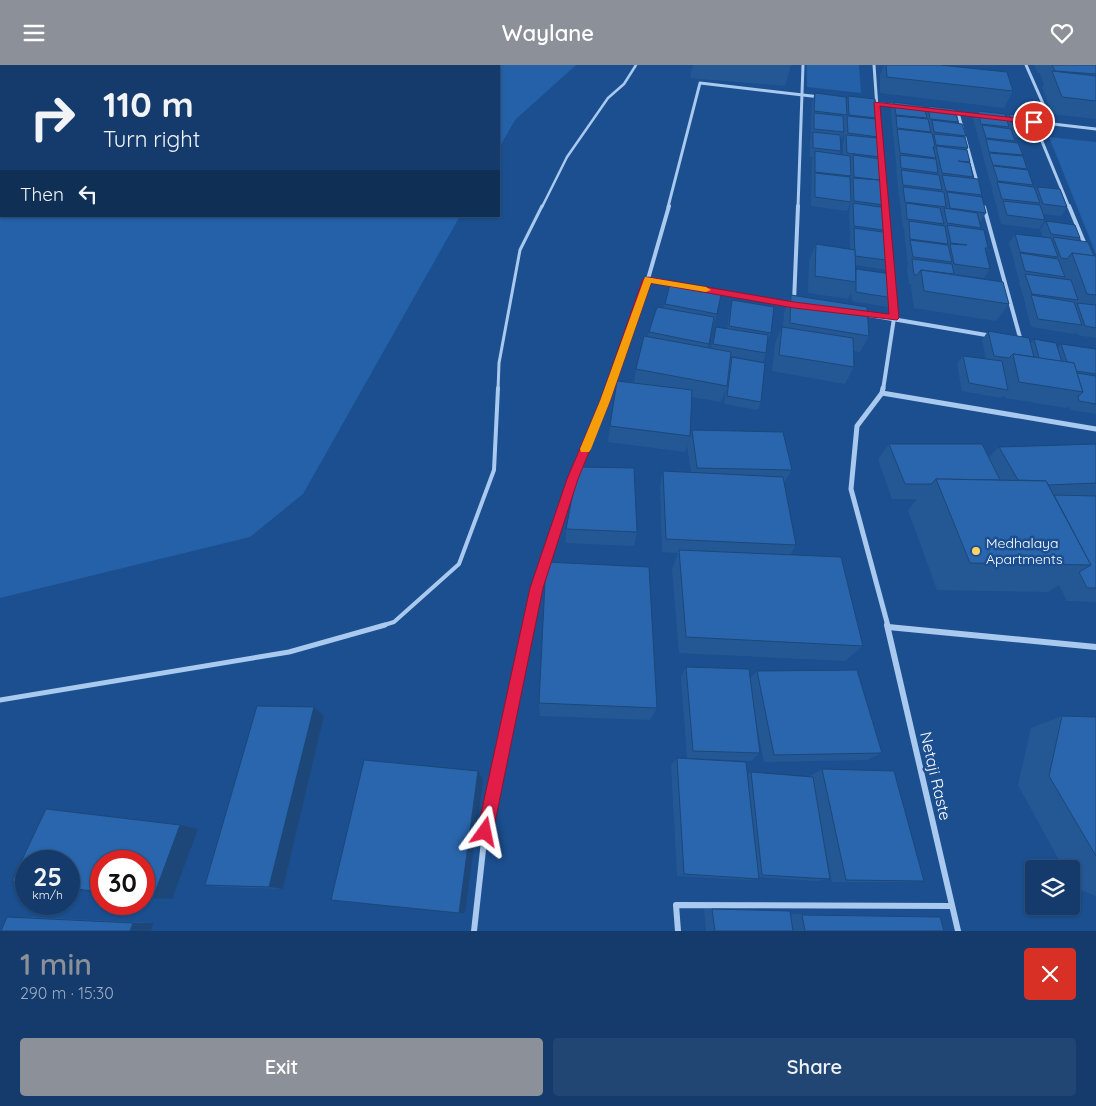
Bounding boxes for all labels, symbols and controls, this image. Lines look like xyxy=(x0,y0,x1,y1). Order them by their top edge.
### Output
icon: menu xyxy=(20,19,48,47)
text: Waylane xyxy=(502,19,594,47)
icon: heart xyxy=(1048,19,1076,47)
text: 110 m xyxy=(103,82,194,126)
icon: right xyxy=(20,85,85,150)
pin xyxy=(1013,101,1055,143)
icon: arrive xyxy=(1020,108,1048,136)
text: Turn right xyxy=(103,125,200,153)
icon: left xyxy=(74,180,102,208)
text: Then xyxy=(20,182,64,206)
place label: Medhalaya Apartments xyxy=(986,534,1063,568)
marker: Medhalaya Apartments xyxy=(970,545,982,557)
street label: Netaji Raste xyxy=(916,730,956,822)
position arrow xyxy=(458,805,510,857)
speed limit sign: 30 xyxy=(90,850,155,915)
map controls xyxy=(1025,860,1080,915)
button: layers xyxy=(1025,860,1080,915)
text: 25 xyxy=(33,861,62,892)
text: km/h xyxy=(32,887,63,902)
text: 1 min xyxy=(20,945,92,983)
button: close xyxy=(1024,948,1076,1000)
text: 290 m · 15:30 xyxy=(20,983,114,1003)
button: Exit xyxy=(20,1038,543,1096)
button: Share xyxy=(553,1038,1076,1096)

